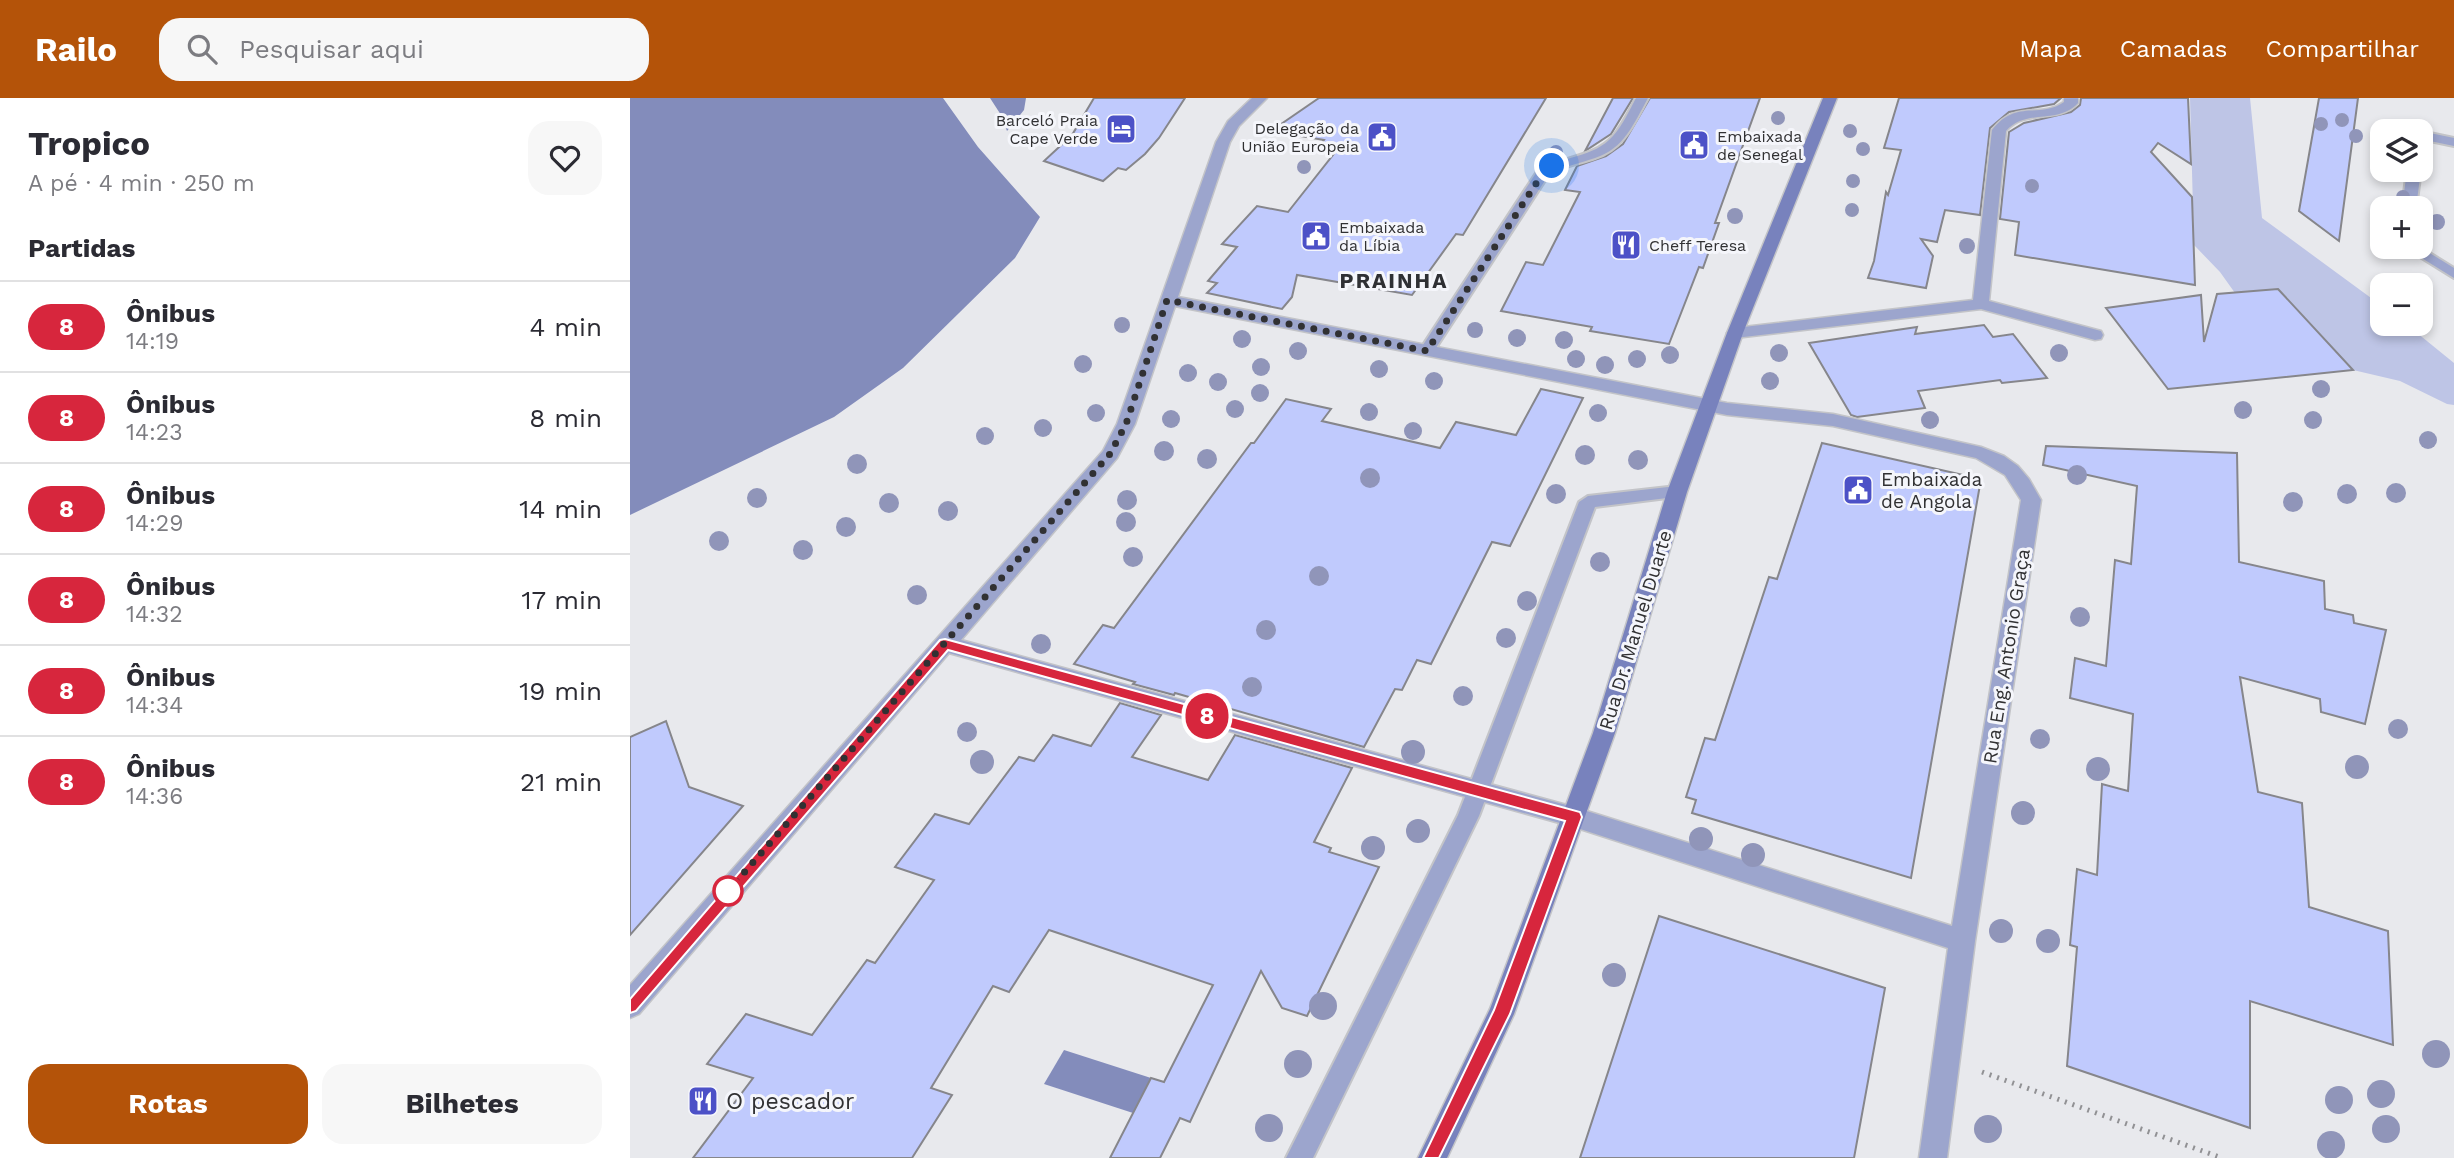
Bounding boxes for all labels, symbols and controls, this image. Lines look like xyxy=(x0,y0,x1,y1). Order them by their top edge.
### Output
search box xyxy=(159,18,649,81)
text: Railo xyxy=(35,30,117,69)
icon: search xyxy=(183,30,221,68)
text: Pesquisar aqui xyxy=(239,34,424,64)
text: Mapa xyxy=(2019,35,2082,63)
text: Camadas xyxy=(2120,35,2228,63)
text: Compartilhar xyxy=(2266,35,2419,63)
place label: Barceló Praia Cape Verde xyxy=(996,111,1098,148)
hotel icon: Barceló Praia Cape Verde xyxy=(1104,112,1138,146)
place label: Delegação da União Europeia xyxy=(1241,119,1359,156)
map controls xyxy=(2370,119,2433,336)
button: layers xyxy=(2370,119,2433,182)
public building icon: Delegação da União Europeia xyxy=(1365,120,1399,154)
button: heart xyxy=(528,121,602,195)
text: Tropico xyxy=(28,124,150,163)
place label: Embaixada de Senegal xyxy=(1717,127,1803,164)
public building icon: Embaixada de Senegal xyxy=(1677,128,1711,162)
your location xyxy=(1534,148,1569,183)
text: A pé · 4 min · 250 m xyxy=(28,170,255,197)
button: + xyxy=(2370,196,2433,259)
place label: Embaixada da Líbia xyxy=(1339,218,1424,255)
public building icon: Embaixada da Líbia xyxy=(1299,219,1333,253)
restaurant icon: Cheff Teresa xyxy=(1609,228,1643,262)
text: Partidas xyxy=(28,233,135,263)
place label: Cheff Teresa xyxy=(1649,236,1746,255)
district label: PRAINHA xyxy=(1340,268,1448,293)
button: − xyxy=(2370,273,2433,336)
text: Ônibus xyxy=(126,298,215,328)
text: 4 min xyxy=(529,312,602,342)
text: 8 xyxy=(59,313,74,341)
text: 14:19 xyxy=(126,328,179,355)
text: Ônibus xyxy=(126,389,215,419)
text: 8 min xyxy=(529,403,602,433)
text: 8 xyxy=(59,404,74,432)
text: 14:23 xyxy=(126,419,183,446)
place label: Embaixada de Angola xyxy=(1881,468,1983,513)
public building icon: Embaixada de Angola xyxy=(1841,473,1875,507)
text: Ônibus xyxy=(126,480,215,510)
text: 14 min xyxy=(519,494,602,524)
text: 8 xyxy=(59,495,74,523)
text: 14:29 xyxy=(126,510,183,537)
street label: Rua Dr. Manuel Duarte xyxy=(1594,528,1677,733)
street label: Rua Eng. Antonio Graça xyxy=(1978,547,2035,765)
text: Ônibus xyxy=(126,571,215,601)
text: 17 min xyxy=(521,585,602,615)
text: 8 xyxy=(59,586,74,614)
text: 14:32 xyxy=(126,601,183,628)
text: Ônibus xyxy=(126,662,215,692)
text: 19 min xyxy=(519,676,602,706)
text: 8 xyxy=(59,677,74,705)
text: 14:34 xyxy=(126,692,183,719)
line badge: 8 xyxy=(1184,693,1230,739)
text: 8 xyxy=(1199,702,1215,730)
text: Ônibus xyxy=(126,753,215,783)
text: 21 min xyxy=(520,767,602,797)
text: 8 xyxy=(59,768,74,796)
text: 14:36 xyxy=(126,783,183,810)
unlabelled marker xyxy=(713,876,743,906)
button: Rotas xyxy=(28,1064,308,1144)
button: Bilhetes xyxy=(322,1064,602,1144)
restaurant icon: O pescador xyxy=(686,1084,720,1118)
place label: O pescador xyxy=(726,1088,854,1115)

